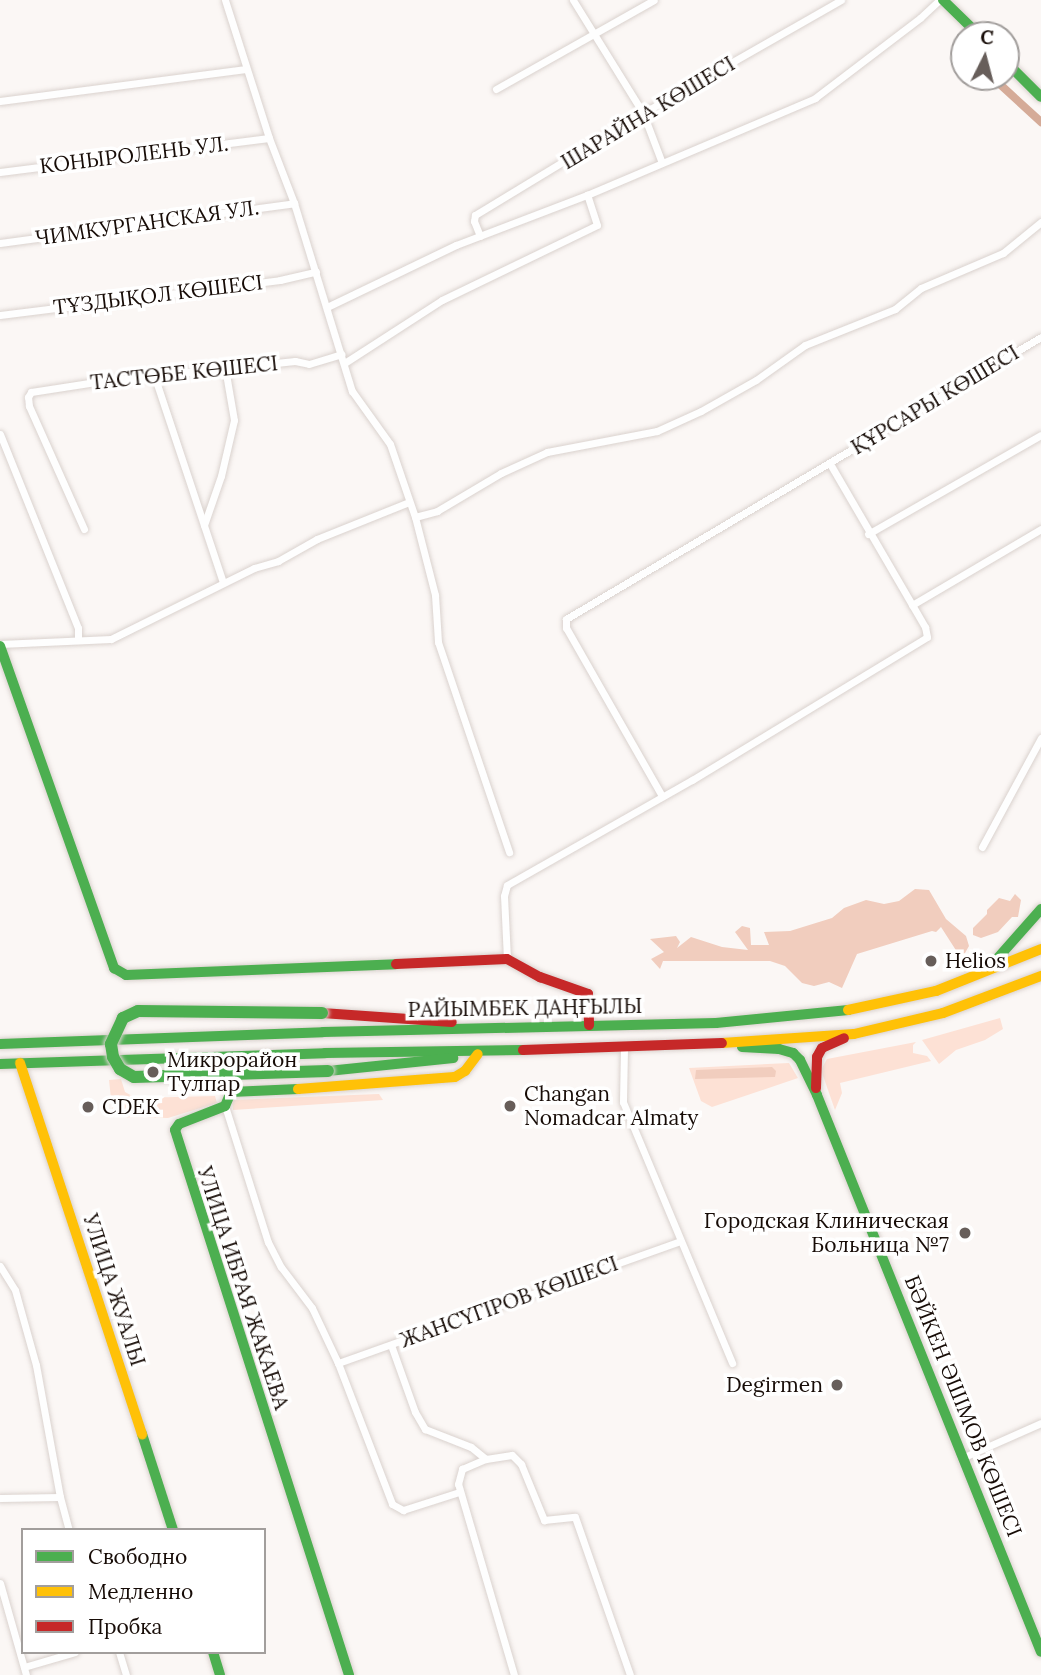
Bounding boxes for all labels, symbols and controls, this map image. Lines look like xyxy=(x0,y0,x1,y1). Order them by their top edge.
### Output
north arrow xyxy=(950,21,1020,91)
text: С xyxy=(979,24,995,50)
street label: ШАРАЙНА КӨШЕСІ xyxy=(557,51,739,175)
street label: КОНЫРОЛЕНЬ УЛ. xyxy=(38,131,230,179)
street label: ЧИМКУРГАНСКАЯ УЛ. xyxy=(33,195,261,251)
street label: ТҰЗДЫҚОЛ КӨШЕСІ xyxy=(52,270,264,320)
street label: ҚҰРСАРЫ КӨШЕСІ xyxy=(847,340,1023,460)
street label: ТАСТӨБЕ КӨШЕСІ xyxy=(89,351,279,395)
place label: Helios xyxy=(945,948,1006,974)
marker: Helios xyxy=(923,953,939,969)
street label: РАЙЫМБЕК ДАҢҒЫЛЫ xyxy=(407,993,643,1023)
place label: Микрорайон Тулпар xyxy=(167,1047,297,1097)
marker: Микрорайон Тулпар xyxy=(145,1064,161,1080)
place label: Changan Nomadcar Almaty xyxy=(524,1081,698,1131)
place label: CDEK xyxy=(102,1094,160,1120)
marker: Changan Nomadcar Almaty xyxy=(502,1098,518,1114)
marker: CDEK xyxy=(80,1099,96,1115)
street label: УЛИЦА ИБРАЯ ЖАКАЕВА xyxy=(192,1163,294,1413)
place label: Городская Клиническая Больница №7 xyxy=(704,1208,949,1258)
street label: УЛИЦА ЖУАЛЫ xyxy=(78,1211,150,1369)
marker: Городская Клиническая Больница №7 xyxy=(955,1223,975,1243)
street label: ЖАНСҮГІРОВ КӨШЕСІ xyxy=(397,1251,621,1353)
street label: БӘЙКЕН ӘШІМОВ КӨШЕСІ xyxy=(899,1272,1027,1540)
place label: Degirmen xyxy=(726,1372,823,1398)
marker: Degirmen xyxy=(829,1377,845,1393)
legend xyxy=(21,1528,266,1654)
text: Свободно xyxy=(88,1543,187,1570)
text: Медленно xyxy=(88,1578,193,1605)
text: Пробка xyxy=(88,1613,162,1640)

